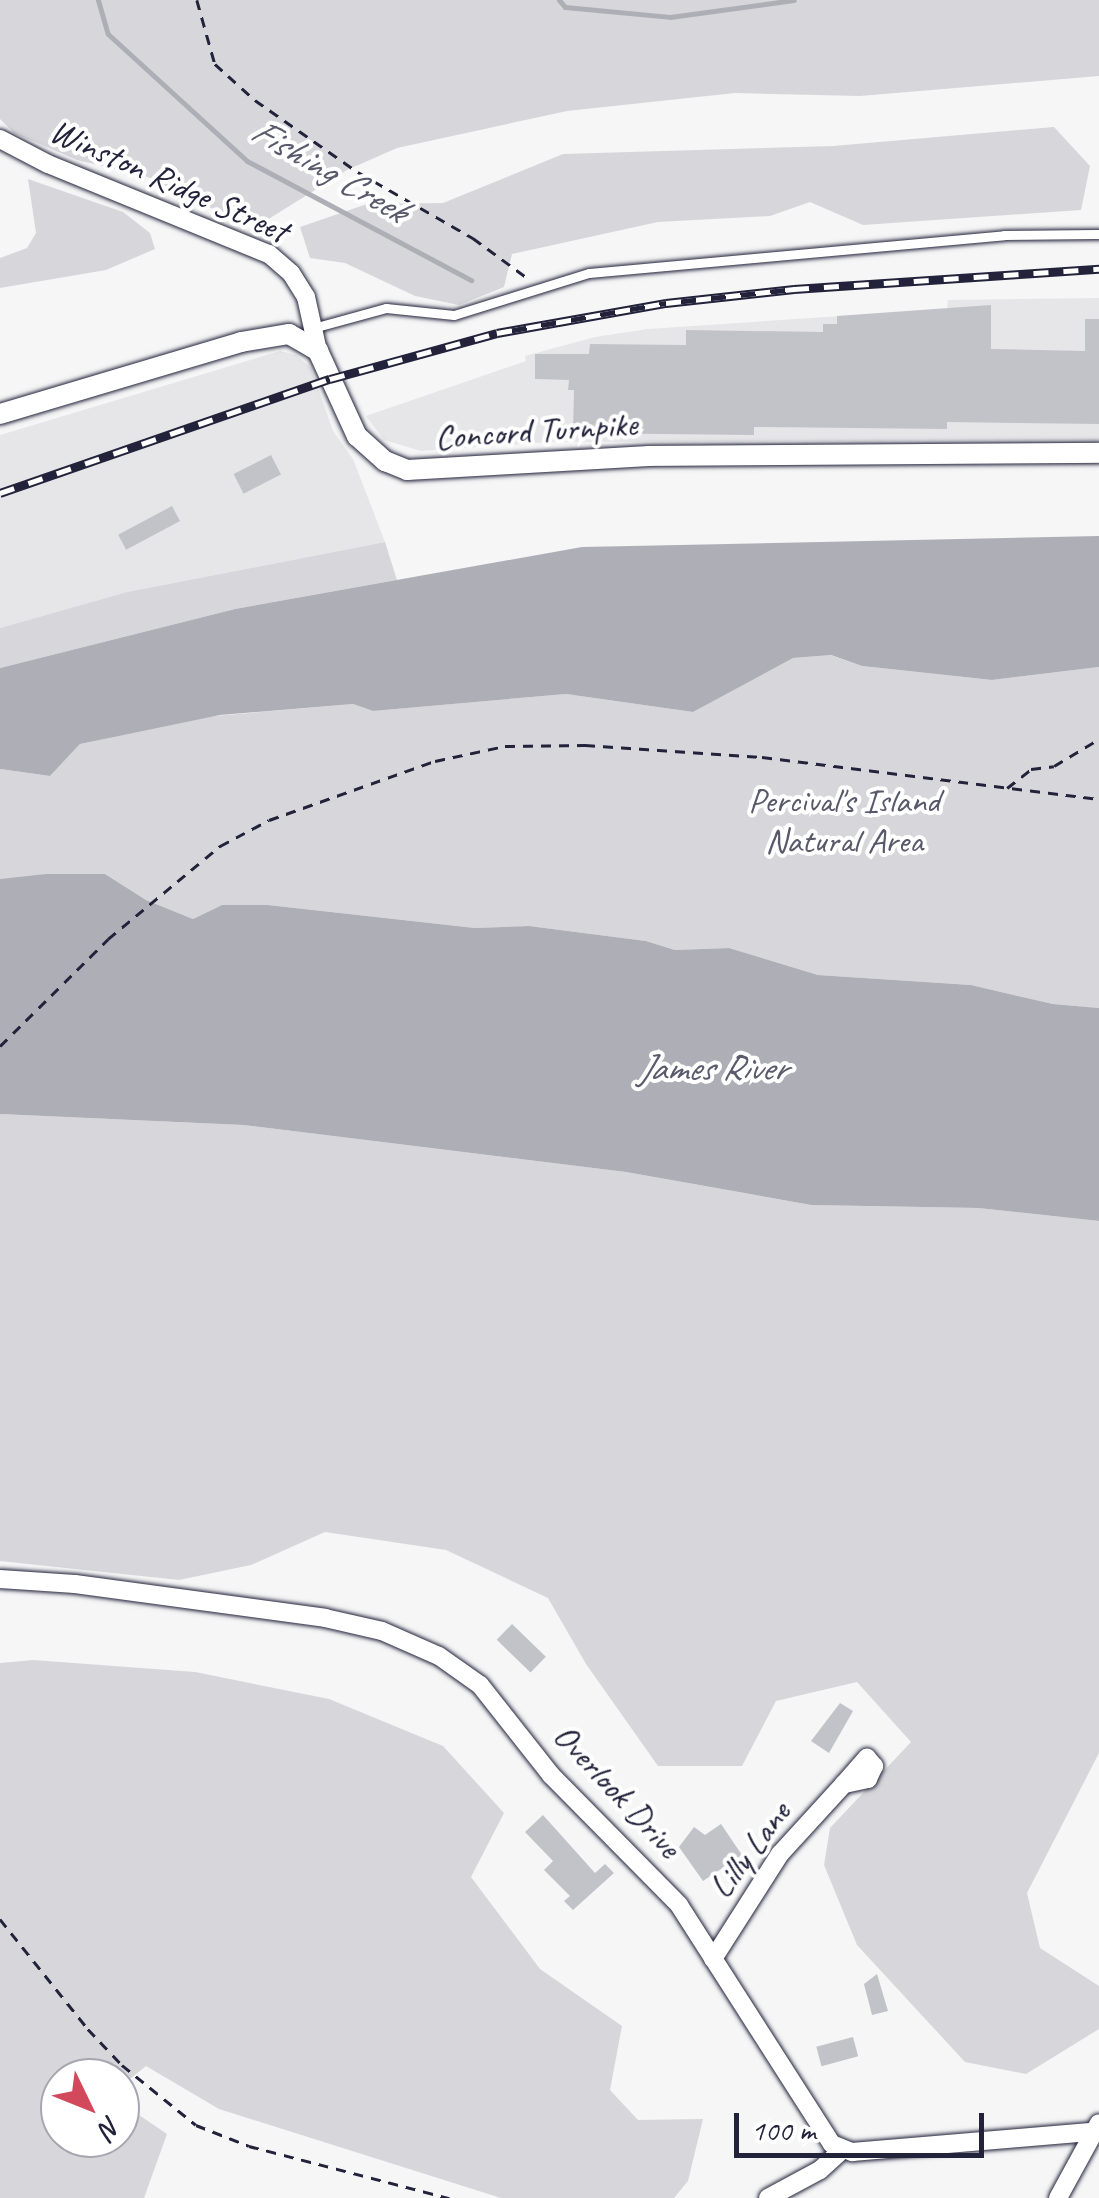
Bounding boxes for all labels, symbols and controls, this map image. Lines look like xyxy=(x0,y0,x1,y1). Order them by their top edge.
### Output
water label: Fishing Creek xyxy=(243,107,415,233)
street label: Winston Ridge Street xyxy=(43,110,295,252)
street label: Concord Turnpike xyxy=(434,403,638,459)
park label: Percival's Island Natural Area xyxy=(749,780,939,862)
water label: James River xyxy=(637,1045,787,1091)
street label: Overlook Drive xyxy=(544,1715,690,1867)
street label: Lilly Lane xyxy=(700,1793,800,1907)
north arrow xyxy=(40,2058,140,2158)
scale bar xyxy=(739,2093,989,2155)
text: N xyxy=(92,2109,130,2146)
text: 100 m xyxy=(751,2111,816,2149)

